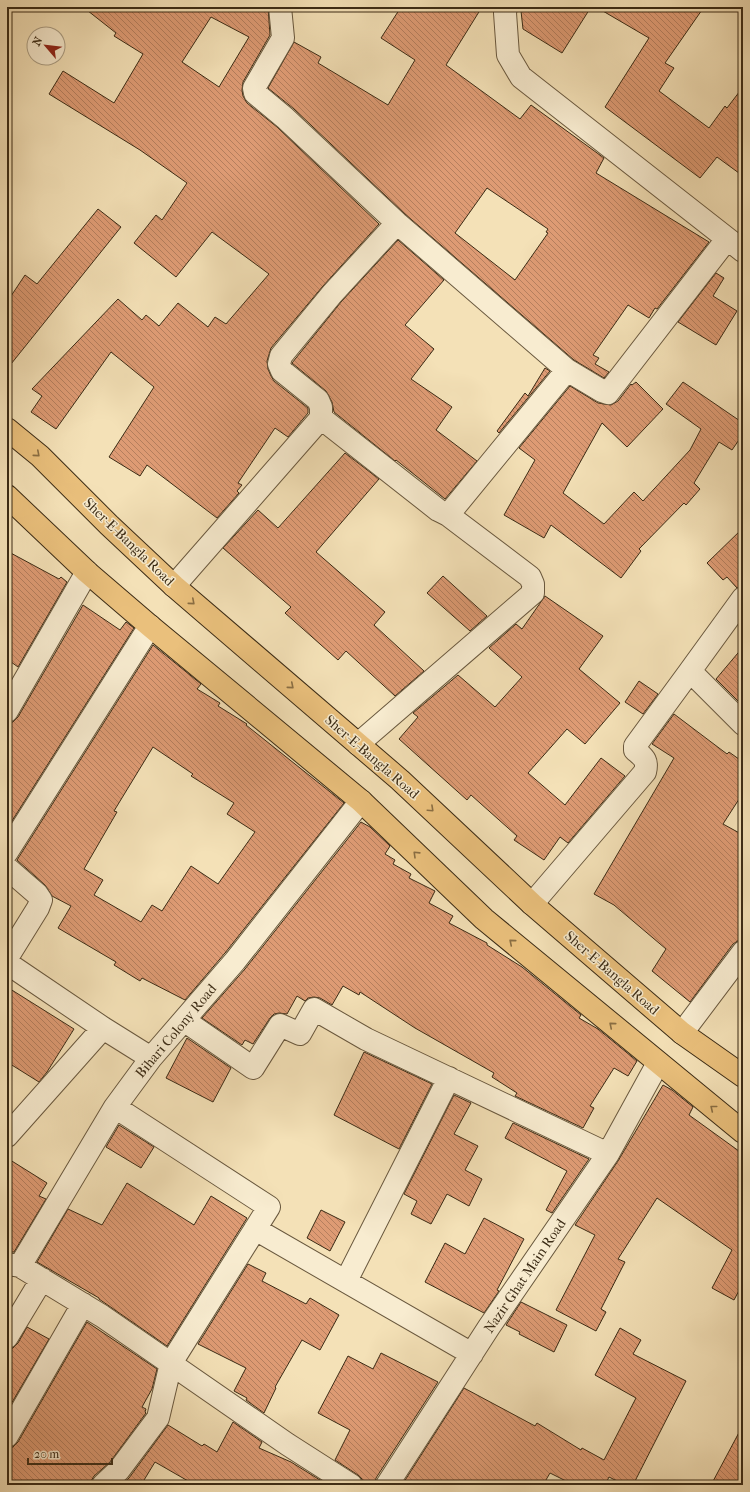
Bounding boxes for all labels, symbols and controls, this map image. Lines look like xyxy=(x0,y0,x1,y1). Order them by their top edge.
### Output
north arrow xyxy=(26,26,66,66)
text: N xyxy=(30,34,46,48)
one-way arrow xyxy=(33,449,40,456)
street label: Sher-E-Bangla Road xyxy=(80,494,178,590)
one-way arrow xyxy=(187,597,195,604)
one-way arrow xyxy=(286,682,293,689)
street label: Sher-E-Bangla Road xyxy=(321,711,423,803)
one-way arrow xyxy=(426,804,434,811)
one-way arrow xyxy=(413,852,421,859)
street label: Sher-E-Bangla Road xyxy=(561,927,663,1019)
one-way arrow xyxy=(509,940,517,947)
street label: Bihari Colony Road xyxy=(132,980,220,1081)
one-way arrow xyxy=(609,1023,617,1030)
one-way arrow xyxy=(710,1105,717,1112)
street label: Nazir Ghat Main Road xyxy=(480,1215,570,1336)
scale bar xyxy=(28,1440,112,1466)
text: 20 m xyxy=(34,1447,59,1461)

